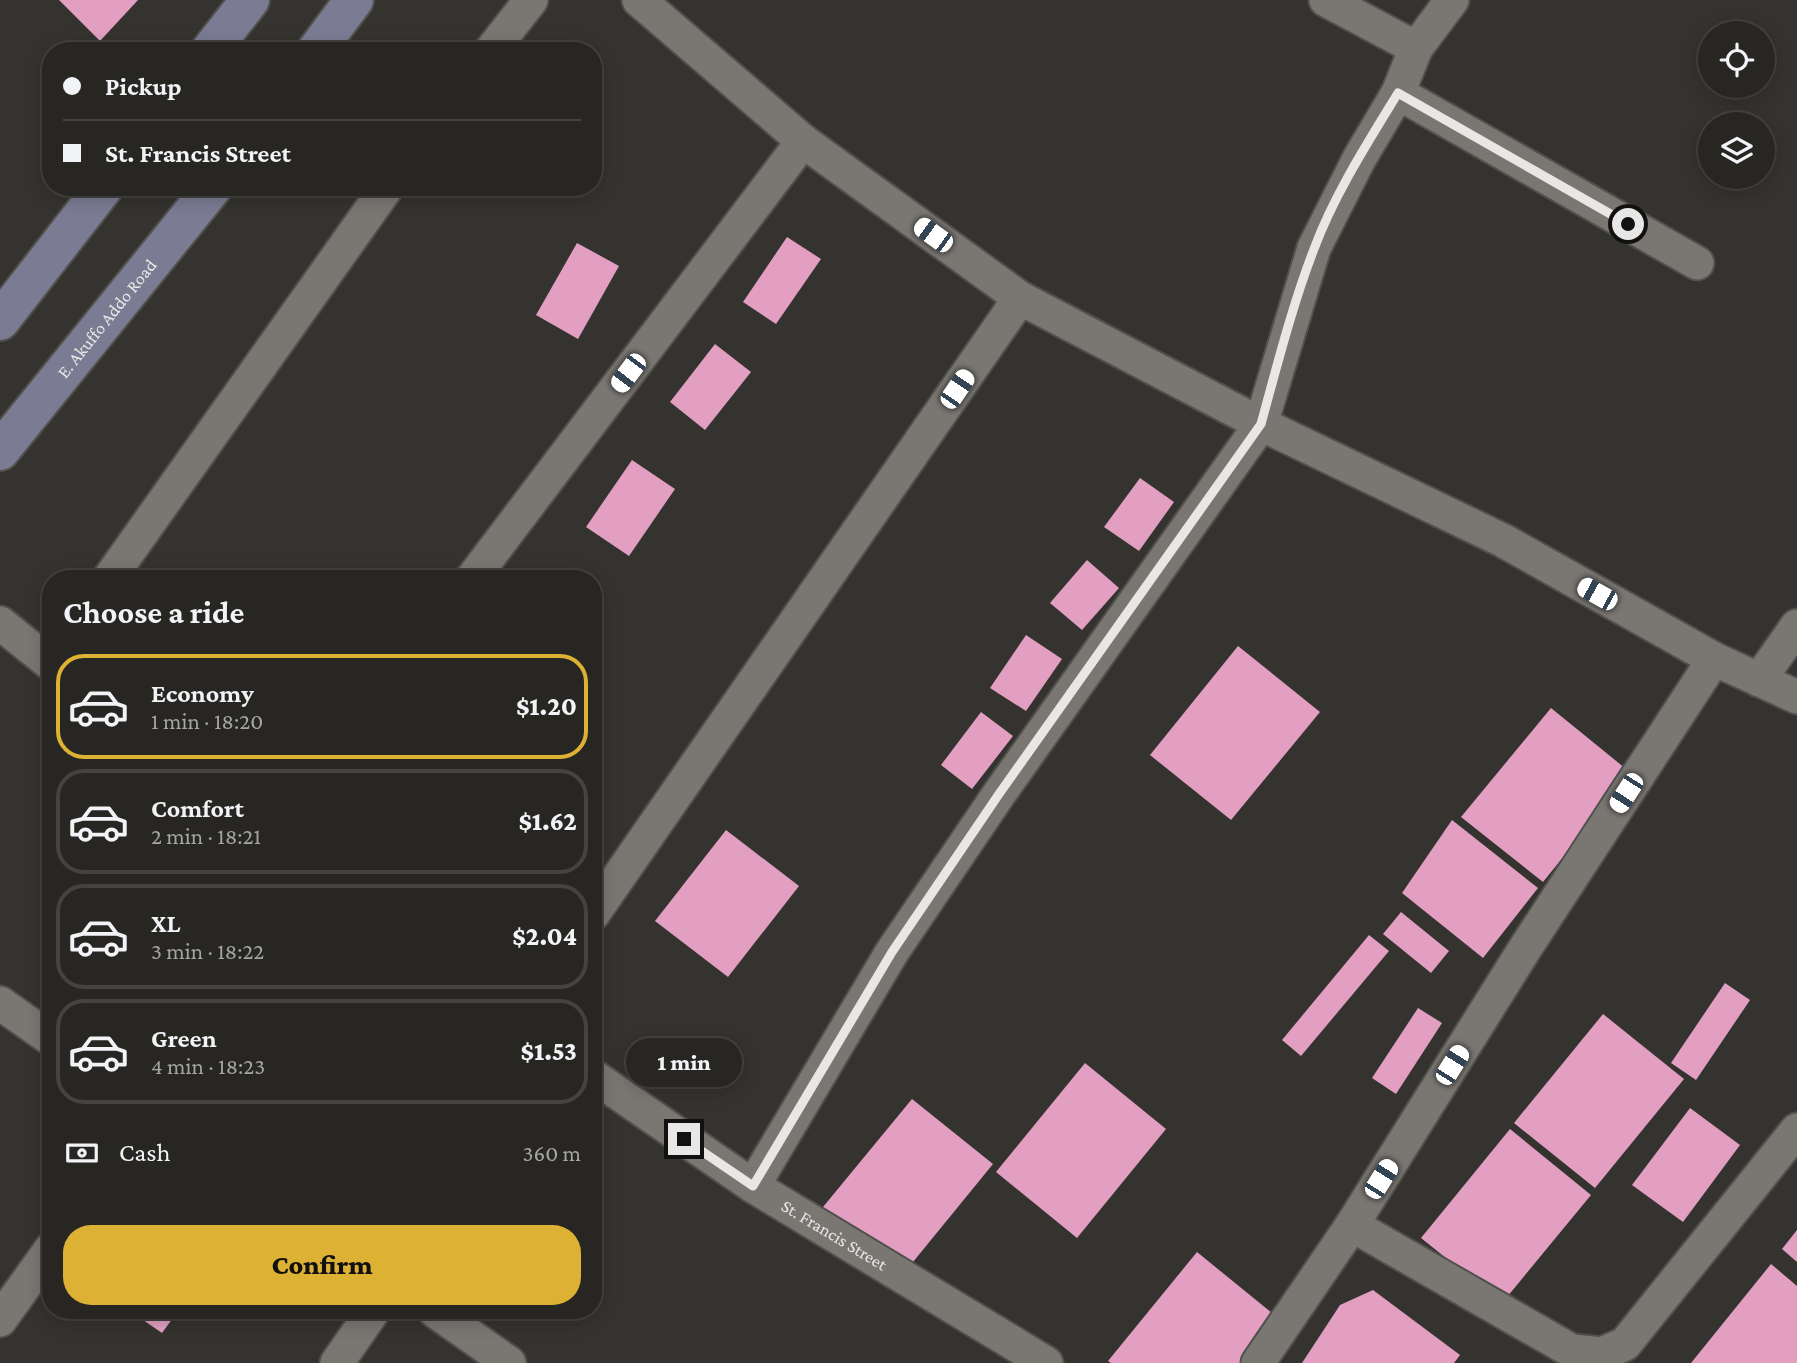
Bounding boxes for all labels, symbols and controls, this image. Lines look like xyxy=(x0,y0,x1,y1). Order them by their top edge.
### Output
map controls xyxy=(1698,21,1775,189)
button: locate xyxy=(1698,21,1775,98)
text: Pickup xyxy=(105,72,182,101)
button: layers xyxy=(1698,112,1775,189)
text: St. Francis Street xyxy=(105,139,291,168)
route start xyxy=(1612,208,1644,240)
car xyxy=(910,214,957,256)
street label: E. Akuffo Addo Road xyxy=(53,255,161,382)
car xyxy=(607,350,650,396)
car xyxy=(937,366,978,412)
car xyxy=(1574,575,1621,613)
text: Choose a ride xyxy=(63,594,244,630)
icon: car xyxy=(67,675,130,738)
text: Economy xyxy=(151,679,254,708)
text: $1.20 xyxy=(516,692,577,721)
text: 1 min · 18:20 xyxy=(151,708,263,734)
car xyxy=(1606,770,1647,816)
icon: car xyxy=(67,790,130,853)
text: Comfort xyxy=(151,794,244,823)
text: $1.62 xyxy=(518,807,577,836)
text: 2 min · 18:21 xyxy=(151,823,261,849)
icon: car xyxy=(67,905,130,968)
text: XL xyxy=(151,909,180,938)
text: $2.04 xyxy=(512,922,577,951)
text: 3 min · 18:22 xyxy=(151,938,264,964)
icon: car xyxy=(67,1020,130,1083)
text: Green xyxy=(151,1024,217,1053)
text: $1.53 xyxy=(521,1037,577,1066)
callout: 1 min xyxy=(626,1038,742,1086)
car xyxy=(1432,1042,1473,1088)
text: 1 min xyxy=(657,1049,711,1075)
text: 4 min · 18:23 xyxy=(151,1053,265,1079)
route end xyxy=(668,1123,700,1155)
icon: cash xyxy=(63,1134,101,1172)
text: Cash xyxy=(119,1138,170,1167)
text: 360 m xyxy=(523,1140,581,1166)
car xyxy=(1361,1156,1402,1202)
street label: St. Francis Street xyxy=(778,1196,891,1275)
button: Confirm xyxy=(63,1225,581,1305)

